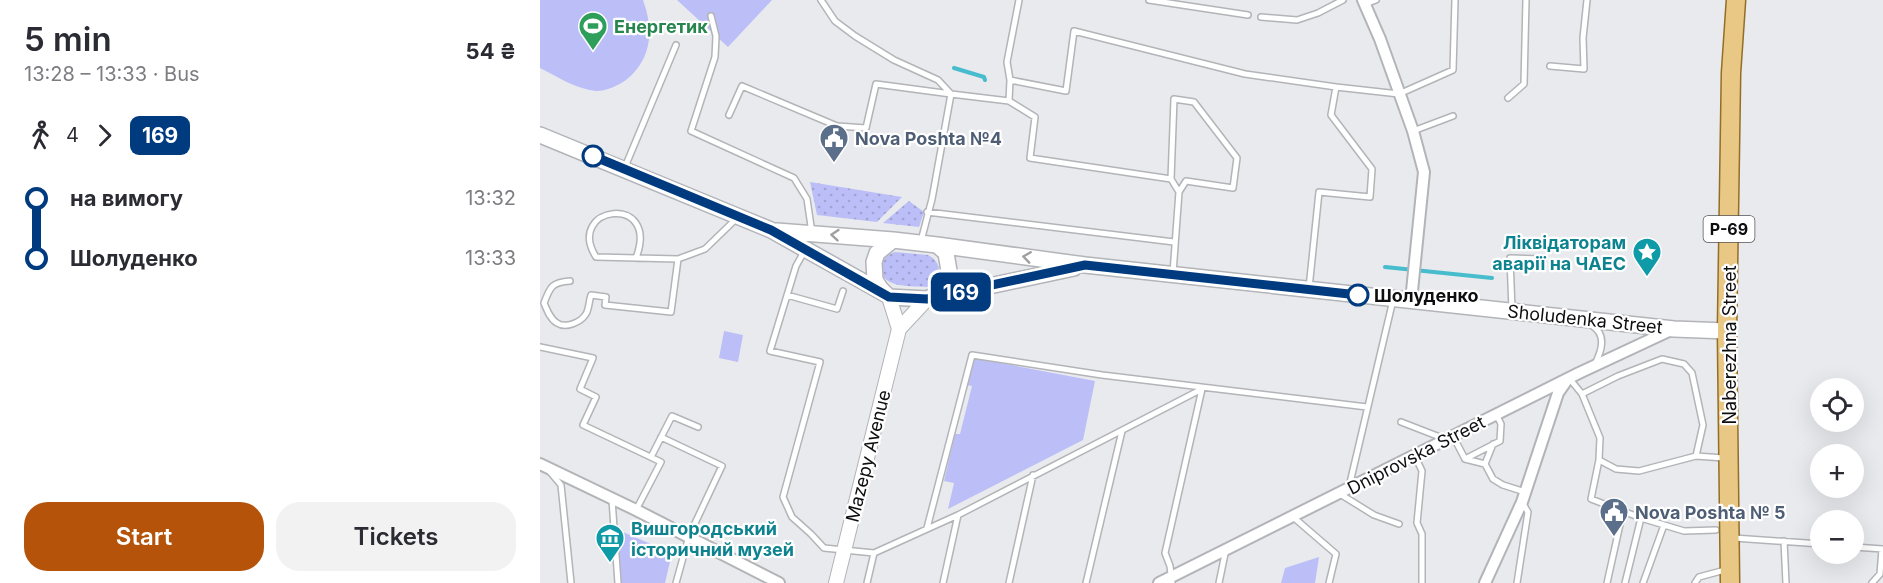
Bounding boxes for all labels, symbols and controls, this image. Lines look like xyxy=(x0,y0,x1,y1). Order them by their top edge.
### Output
sports icon: Енергетик xyxy=(577,10,609,52)
place label: Енергетик xyxy=(614,16,708,37)
text: 5 min xyxy=(24,19,112,59)
text: 54 ₴ xyxy=(466,38,516,64)
text: 13:28 – 13:33 · Bus xyxy=(24,62,200,86)
icon: walk xyxy=(24,119,57,152)
icon: forward xyxy=(88,119,121,152)
public building icon: Nova Poshta №4 xyxy=(818,122,850,164)
text: 4 xyxy=(66,123,79,147)
text: 169 xyxy=(142,123,178,148)
place label: Nova Poshta №4 xyxy=(855,128,1002,149)
unlabelled marker xyxy=(582,145,604,167)
text: на вимогу xyxy=(70,185,183,211)
text: 13:32 xyxy=(465,186,516,210)
road number: Р-69 xyxy=(1704,216,1754,242)
one-way arrow xyxy=(831,229,840,242)
place label: Ліквідаторам аварії на ЧАЕС xyxy=(1492,232,1626,274)
place icon: Ліквідаторам аварії на ЧАЕС xyxy=(1631,236,1663,278)
text: Шолуденко xyxy=(70,245,198,271)
text: 13:33 xyxy=(465,246,516,270)
one-way arrow xyxy=(1022,252,1031,264)
street label: Naberezhna Street xyxy=(1719,265,1740,425)
line badge: 169 xyxy=(926,272,996,312)
text: 169 xyxy=(943,280,979,305)
marker: Шолуденко xyxy=(1347,284,1369,306)
place label: Шолуденко xyxy=(1374,285,1479,306)
street label: Sholudenka Street xyxy=(1506,300,1664,338)
map controls xyxy=(1810,378,1864,564)
button: locate xyxy=(1810,378,1864,432)
street label: Mazepy Avenue xyxy=(841,388,895,524)
street label: Dniprovska Street xyxy=(1344,411,1488,499)
button: + xyxy=(1810,444,1864,498)
public building icon: Nova Poshta № 5 xyxy=(1598,496,1630,538)
button: Start xyxy=(24,502,264,571)
button: Tickets xyxy=(276,502,516,571)
place label: Nova Poshta № 5 xyxy=(1635,502,1786,523)
button: − xyxy=(1810,510,1864,564)
place label: Вишгородський історичний музей xyxy=(631,518,794,560)
museum icon: Вишгородський історичний музей xyxy=(594,522,626,564)

